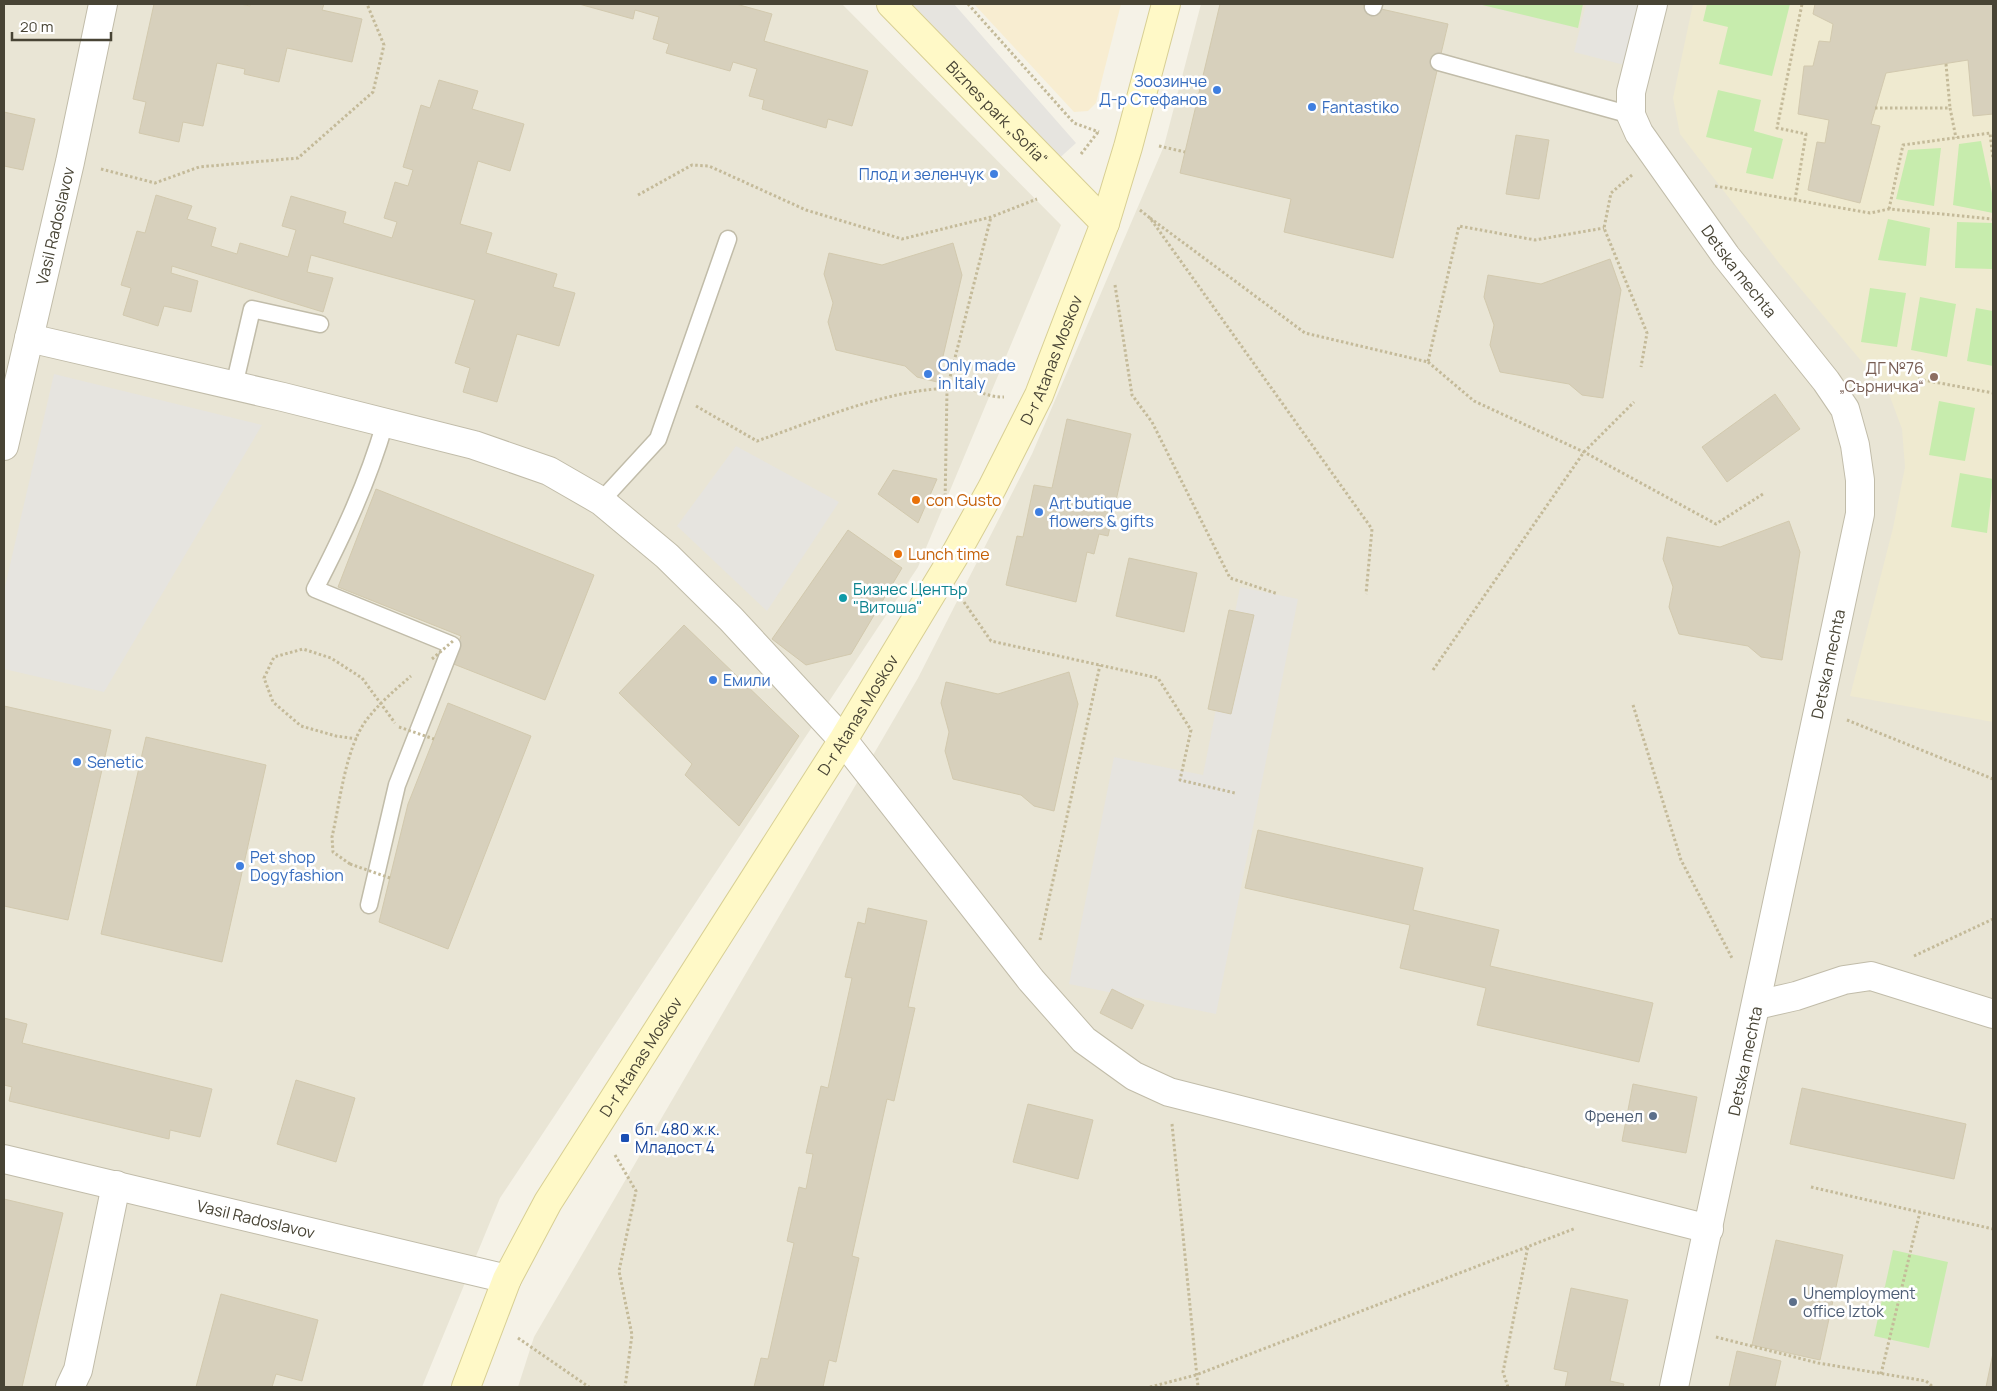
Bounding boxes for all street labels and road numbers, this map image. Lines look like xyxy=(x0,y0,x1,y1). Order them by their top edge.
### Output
street label: Biznes park „Sofia“ xyxy=(941,56,1053,169)
street label: Vasil Radoslavov xyxy=(31,165,80,287)
street label: Detska mechta xyxy=(1696,220,1782,322)
street label: D-r Atanas Moskov xyxy=(1015,292,1087,428)
street label: Detska mechta xyxy=(1806,607,1850,721)
street label: D-r Atanas Moskov xyxy=(812,650,903,780)
street label: D-r Atanas Moskov xyxy=(594,993,687,1121)
street label: Detska mechta xyxy=(1723,1004,1767,1118)
street label: Vasil Radoslavov xyxy=(195,1194,317,1244)

